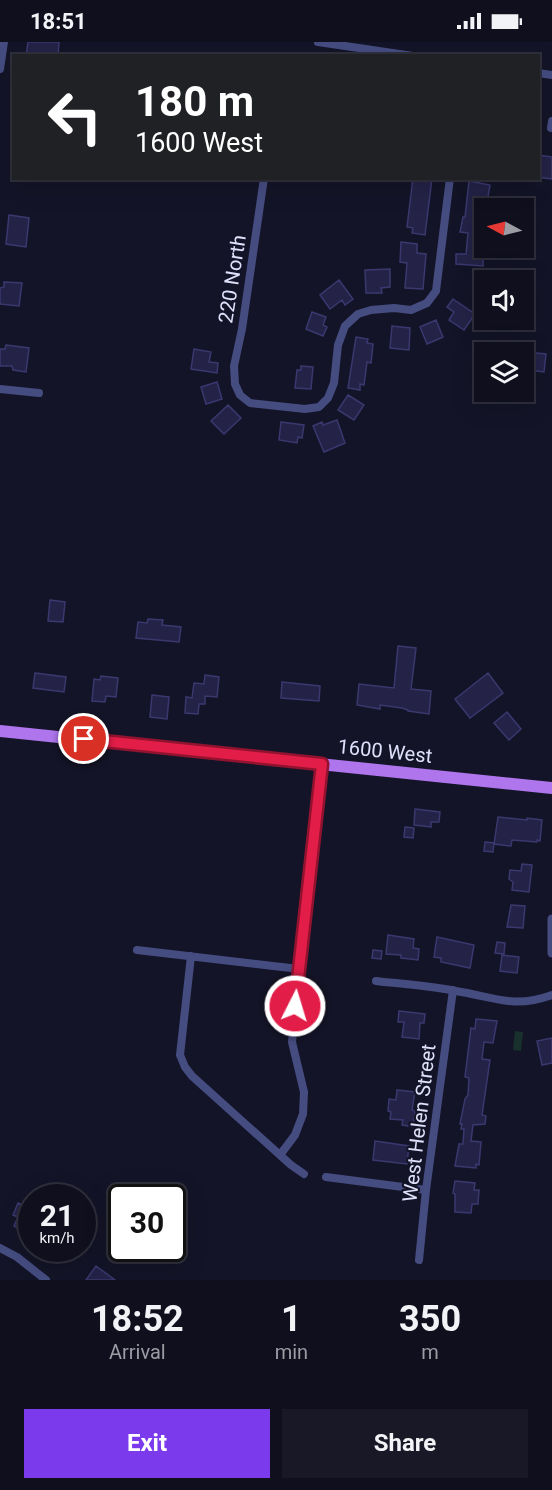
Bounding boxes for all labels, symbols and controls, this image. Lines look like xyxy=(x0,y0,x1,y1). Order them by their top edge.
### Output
text: 18:51 xyxy=(30,9,87,34)
text: 180 m xyxy=(135,77,254,126)
icon: left xyxy=(36,78,114,156)
text: 1600 West xyxy=(135,127,263,159)
north arrow xyxy=(474,198,534,258)
map controls xyxy=(474,198,534,402)
street label: 220 North xyxy=(213,233,251,325)
button: sound xyxy=(474,270,534,330)
button: layers xyxy=(474,342,534,402)
pin xyxy=(58,713,109,764)
icon: arrive xyxy=(67,722,100,755)
street label: 1600 West xyxy=(337,734,433,768)
position arrow xyxy=(263,974,327,1038)
street label: West Helen Street xyxy=(397,1043,441,1203)
speed limit sign: 30 xyxy=(108,1184,186,1262)
text: 21 xyxy=(40,1198,74,1233)
text: km/h xyxy=(39,1229,75,1247)
text: 18:52 xyxy=(91,1298,184,1340)
text: 1 xyxy=(281,1298,302,1340)
text: 350 xyxy=(399,1298,461,1340)
text: Arrival xyxy=(109,1340,166,1364)
text: min xyxy=(275,1340,308,1364)
text: m xyxy=(421,1340,439,1364)
button: Exit xyxy=(24,1409,270,1478)
button: Share xyxy=(282,1409,528,1478)

